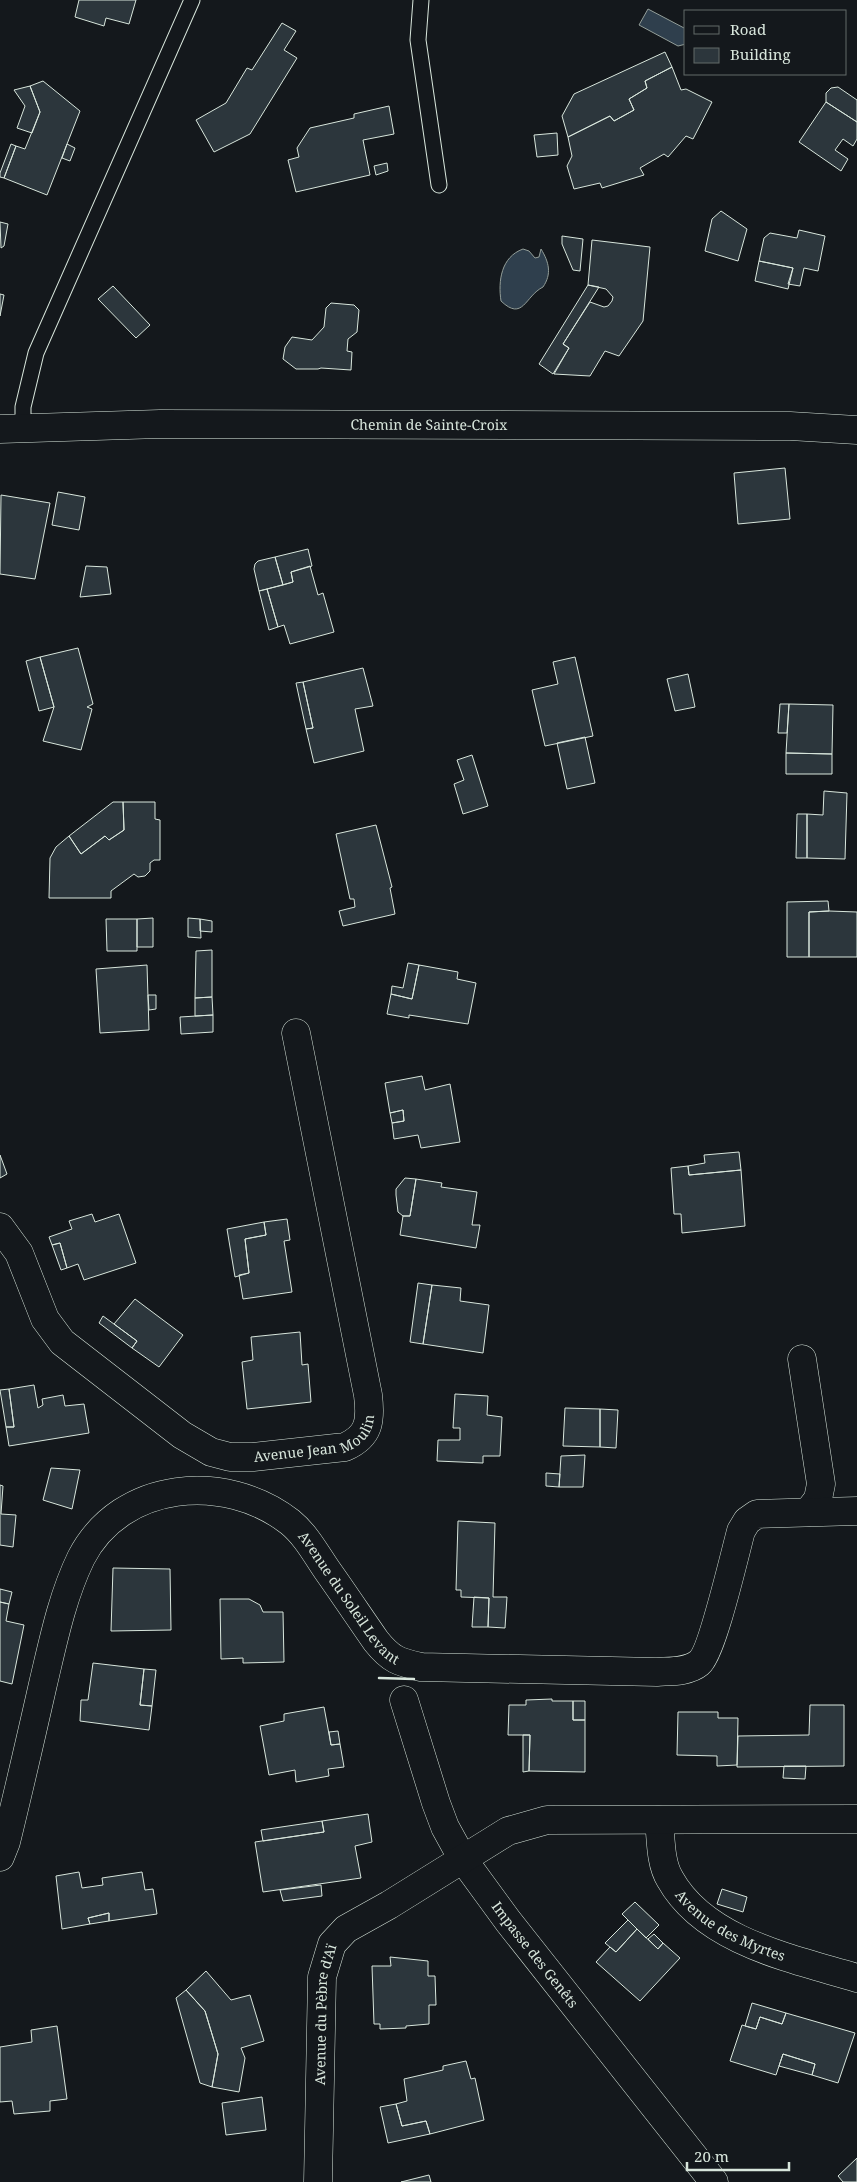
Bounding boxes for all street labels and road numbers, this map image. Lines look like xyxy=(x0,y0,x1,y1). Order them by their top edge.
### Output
street label: Chemin de Sainte-Croix xyxy=(350,415,508,434)
street label: Avenue Jean Moulin xyxy=(253,1413,378,1466)
street label: Avenue du Soleil Levant xyxy=(294,1527,403,1669)
street label: Avenue des Myrtes xyxy=(671,1886,788,1965)
street label: Impasse des Genêts xyxy=(488,1897,583,2011)
street label: Avenue du Pèbre d'Aï xyxy=(310,1941,341,2085)

